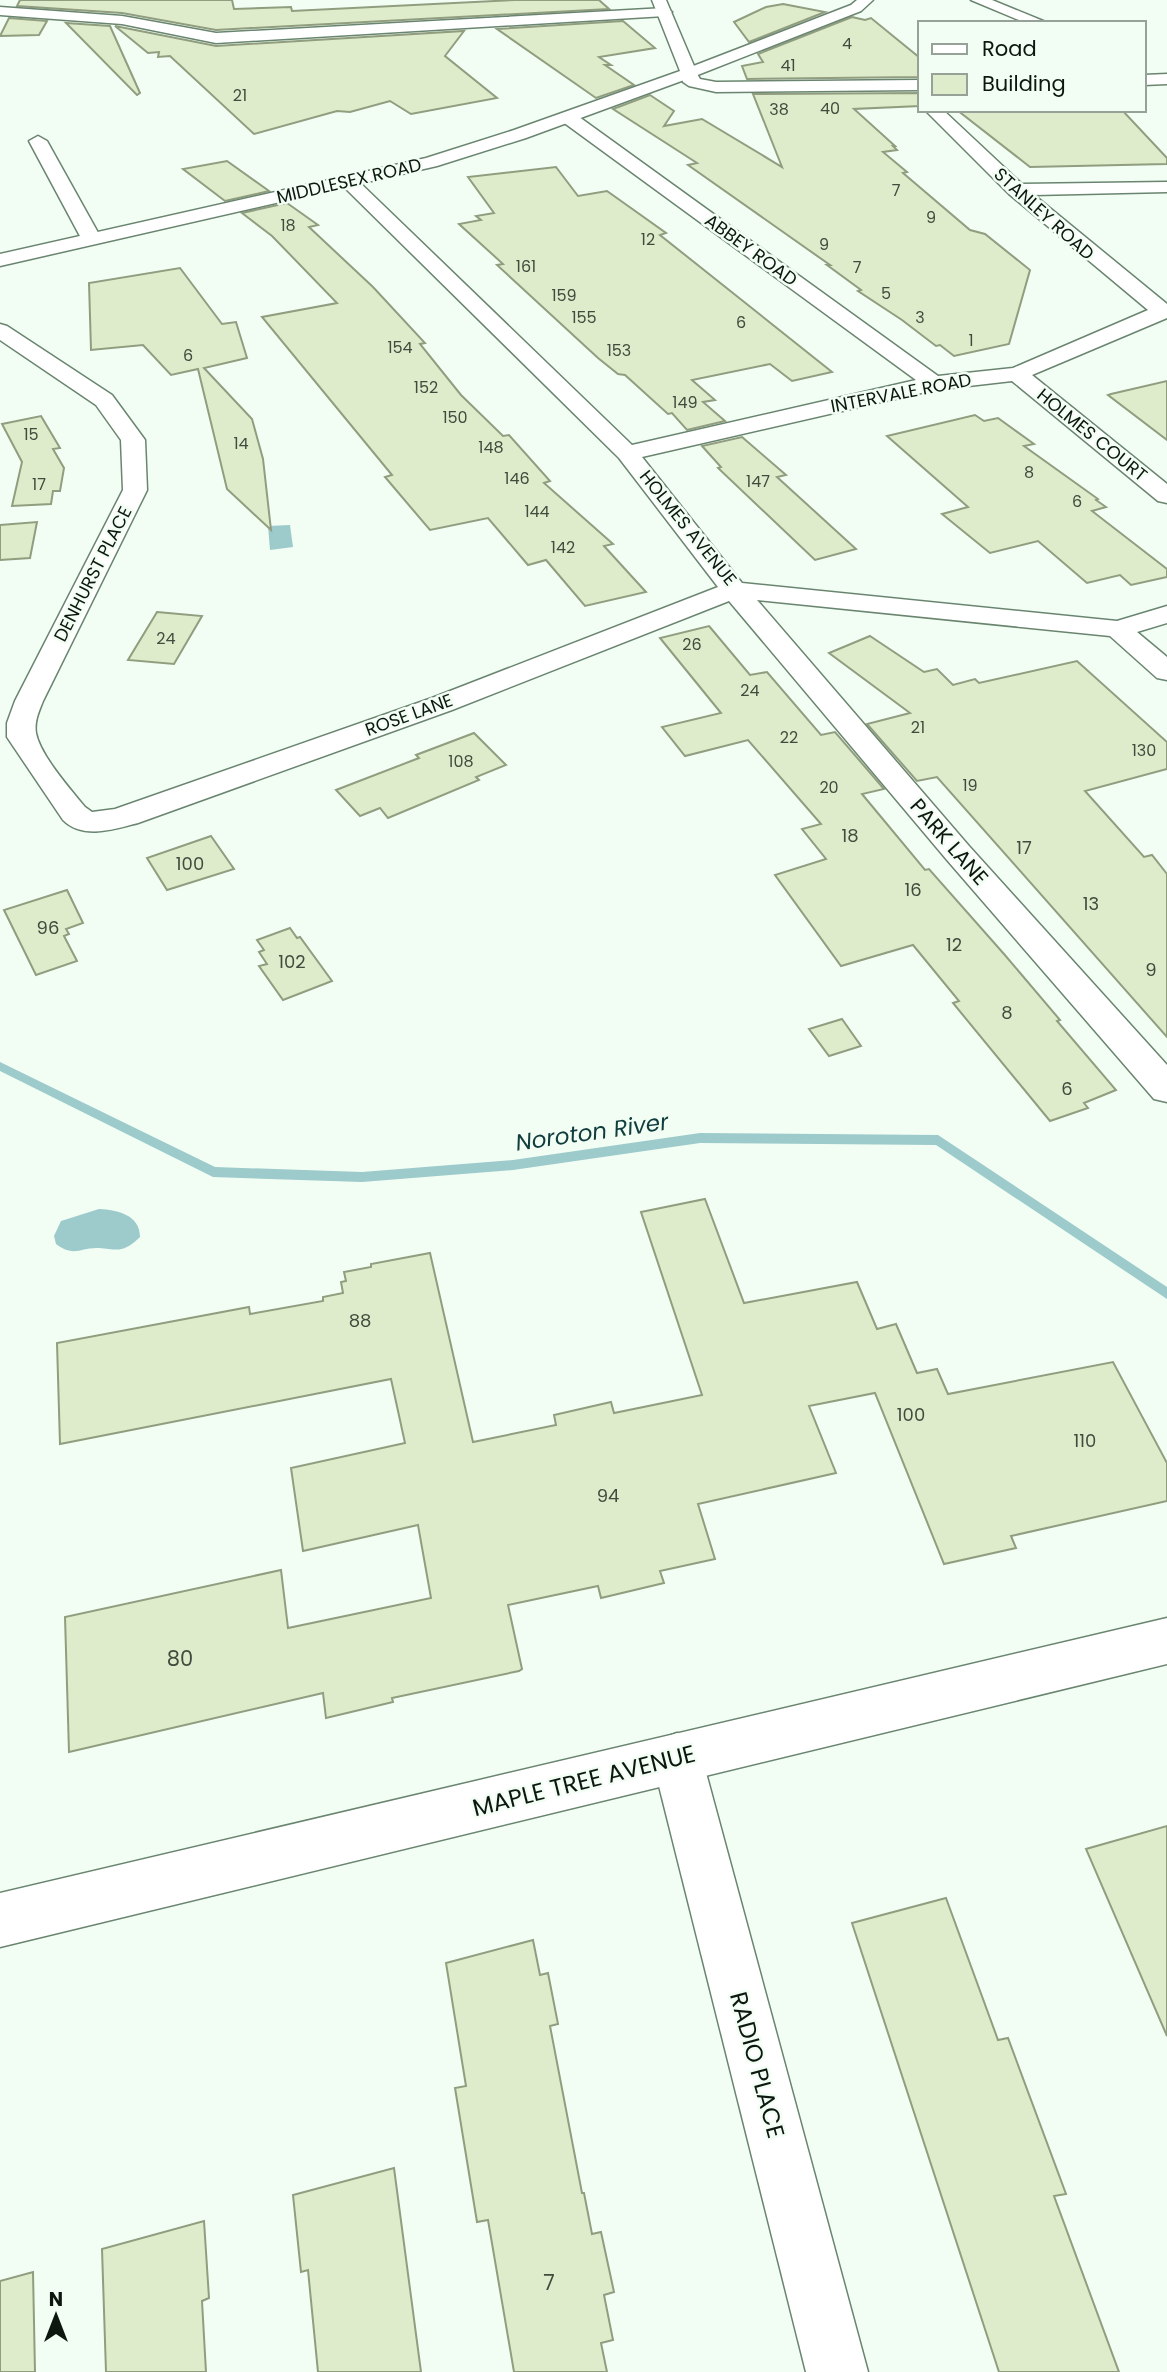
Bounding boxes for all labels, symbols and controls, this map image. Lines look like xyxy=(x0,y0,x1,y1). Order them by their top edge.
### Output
legend xyxy=(918,21,1146,112)
house number: 4 xyxy=(842,32,852,55)
text: Road xyxy=(982,34,1037,63)
house number: 41 xyxy=(780,54,796,77)
text: Building xyxy=(982,69,1066,98)
house number: 21 xyxy=(233,84,247,107)
house number: 40 xyxy=(820,97,840,120)
house number: 38 xyxy=(769,98,789,121)
street label: MIDDLESEX ROAD xyxy=(274,152,424,209)
street label: STANLEY ROAD xyxy=(989,162,1100,266)
house number: 7 xyxy=(892,179,901,202)
house number: 9 xyxy=(926,206,936,229)
street label: ABBEY ROAD xyxy=(700,208,803,292)
house number: 18 xyxy=(280,214,296,237)
house number: 12 xyxy=(641,228,655,251)
house number: 9 xyxy=(819,233,829,256)
house number: 161 xyxy=(516,255,536,278)
house number: 7 xyxy=(853,256,862,279)
house number: 5 xyxy=(881,282,891,305)
house number: 159 xyxy=(551,284,577,307)
house number: 155 xyxy=(571,306,597,329)
house number: 3 xyxy=(915,306,925,329)
house number: 6 xyxy=(736,311,746,334)
house number: 1 xyxy=(968,329,974,352)
house number: 154 xyxy=(387,336,413,359)
house number: 153 xyxy=(607,339,631,362)
house number: 6 xyxy=(183,344,193,367)
street label: INTERVALE ROAD xyxy=(828,367,974,418)
house number: 152 xyxy=(414,376,438,399)
street label: HOLMES COURT xyxy=(1032,382,1153,487)
house number: 149 xyxy=(672,391,698,414)
house number: 150 xyxy=(442,406,468,429)
house number: 15 xyxy=(23,423,39,446)
house number: 14 xyxy=(233,432,249,455)
house number: 148 xyxy=(478,436,504,459)
house number: 8 xyxy=(1024,461,1034,484)
street label: HOLMES AVENUE xyxy=(634,465,743,591)
house number: 146 xyxy=(504,467,530,490)
house number: 147 xyxy=(746,470,770,493)
house number: 17 xyxy=(32,473,46,496)
house number: 6 xyxy=(1072,490,1082,513)
house number: 144 xyxy=(524,500,550,523)
street label: DENHURST PLACE xyxy=(48,502,137,646)
house number: 142 xyxy=(551,536,575,559)
house number: 24 xyxy=(156,627,176,650)
house number: 26 xyxy=(682,633,702,656)
house number: 24 xyxy=(740,679,760,702)
street label: ROSE LANE xyxy=(362,687,456,742)
house number: 21 xyxy=(911,716,925,739)
house number: 22 xyxy=(780,726,798,749)
house number: 130 xyxy=(1132,739,1156,762)
house number: 108 xyxy=(448,750,474,773)
house number: 19 xyxy=(962,774,978,797)
house number: 20 xyxy=(819,776,839,799)
street label: PARK LANE xyxy=(904,792,995,891)
house number: 18 xyxy=(841,823,859,848)
house number: 17 xyxy=(1016,835,1032,860)
house number: 100 xyxy=(176,851,204,876)
house number: 16 xyxy=(904,877,922,902)
house number: 13 xyxy=(1083,891,1099,916)
house number: 96 xyxy=(37,915,59,940)
house number: 12 xyxy=(946,932,962,957)
house number: 102 xyxy=(278,949,306,974)
house number: 9 xyxy=(1145,957,1157,982)
house number: 8 xyxy=(1001,1000,1013,1025)
house number: 6 xyxy=(1061,1076,1073,1101)
water label: Noroton River xyxy=(513,1105,672,1159)
house number: 88 xyxy=(349,1308,371,1333)
house number: 100 xyxy=(897,1402,925,1427)
house number: 110 xyxy=(1074,1428,1096,1453)
house number: 94 xyxy=(597,1483,619,1508)
house number: 80 xyxy=(167,1644,193,1673)
street label: MAPLE TREE AVENUE xyxy=(469,1737,699,1824)
street label: RADIO PLACE xyxy=(722,1988,793,2142)
house number: 7 xyxy=(543,2268,555,2297)
north arrow xyxy=(21,2281,91,2351)
text: N xyxy=(49,2286,63,2313)

